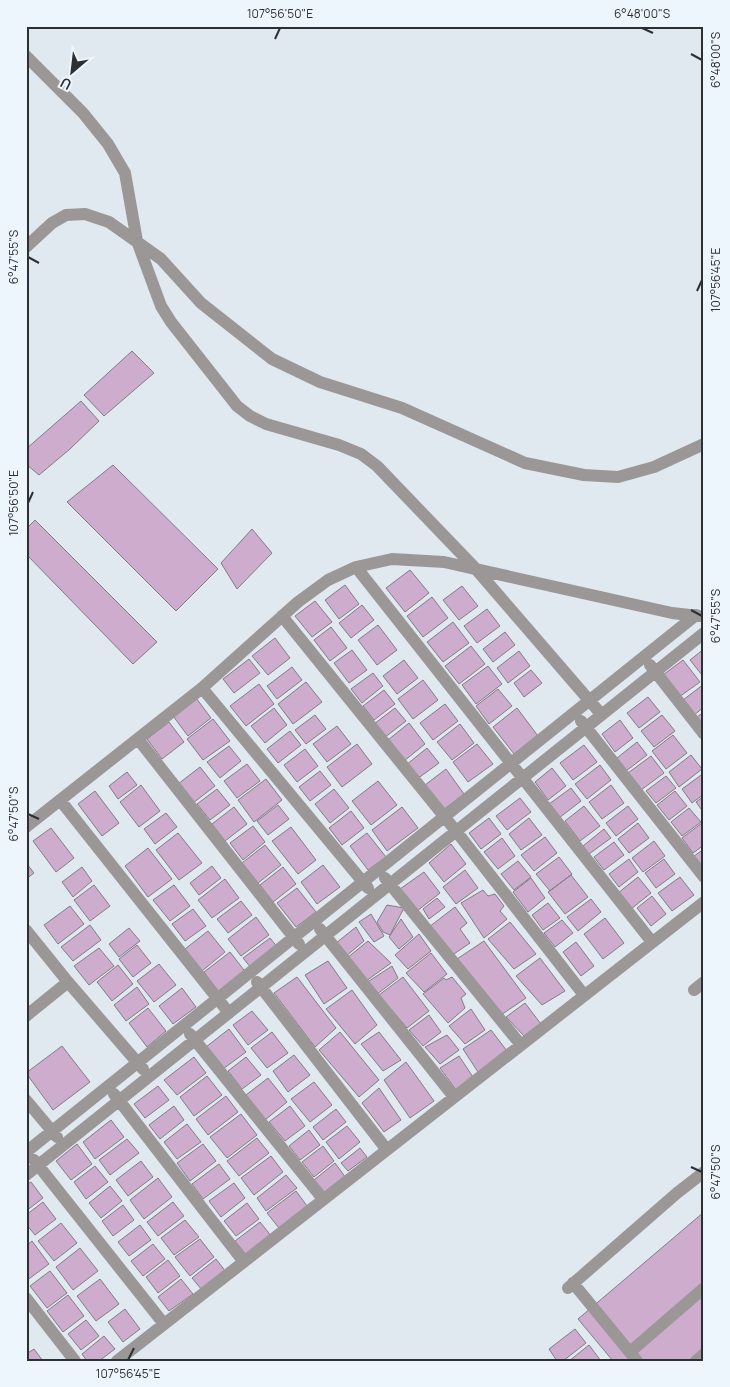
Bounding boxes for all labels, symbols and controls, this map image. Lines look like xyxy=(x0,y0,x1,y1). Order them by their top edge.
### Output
text: 107°56'50"E xyxy=(247,5,313,22)
text: 6°48'00"S xyxy=(614,5,670,22)
text: 6°48'00"S xyxy=(707,32,724,88)
north arrow xyxy=(48,48,98,98)
text: U xyxy=(57,73,75,95)
text: 6°47'55"S xyxy=(5,230,22,284)
text: 107°56'45"E xyxy=(707,248,724,312)
text: 107°56'50"E xyxy=(5,470,22,536)
text: 6°47'55"S xyxy=(707,589,724,643)
text: 6°47'50"S xyxy=(5,787,22,841)
text: 6°47'50"S xyxy=(707,1145,724,1199)
text: 107°56'45"E xyxy=(96,1365,160,1382)

